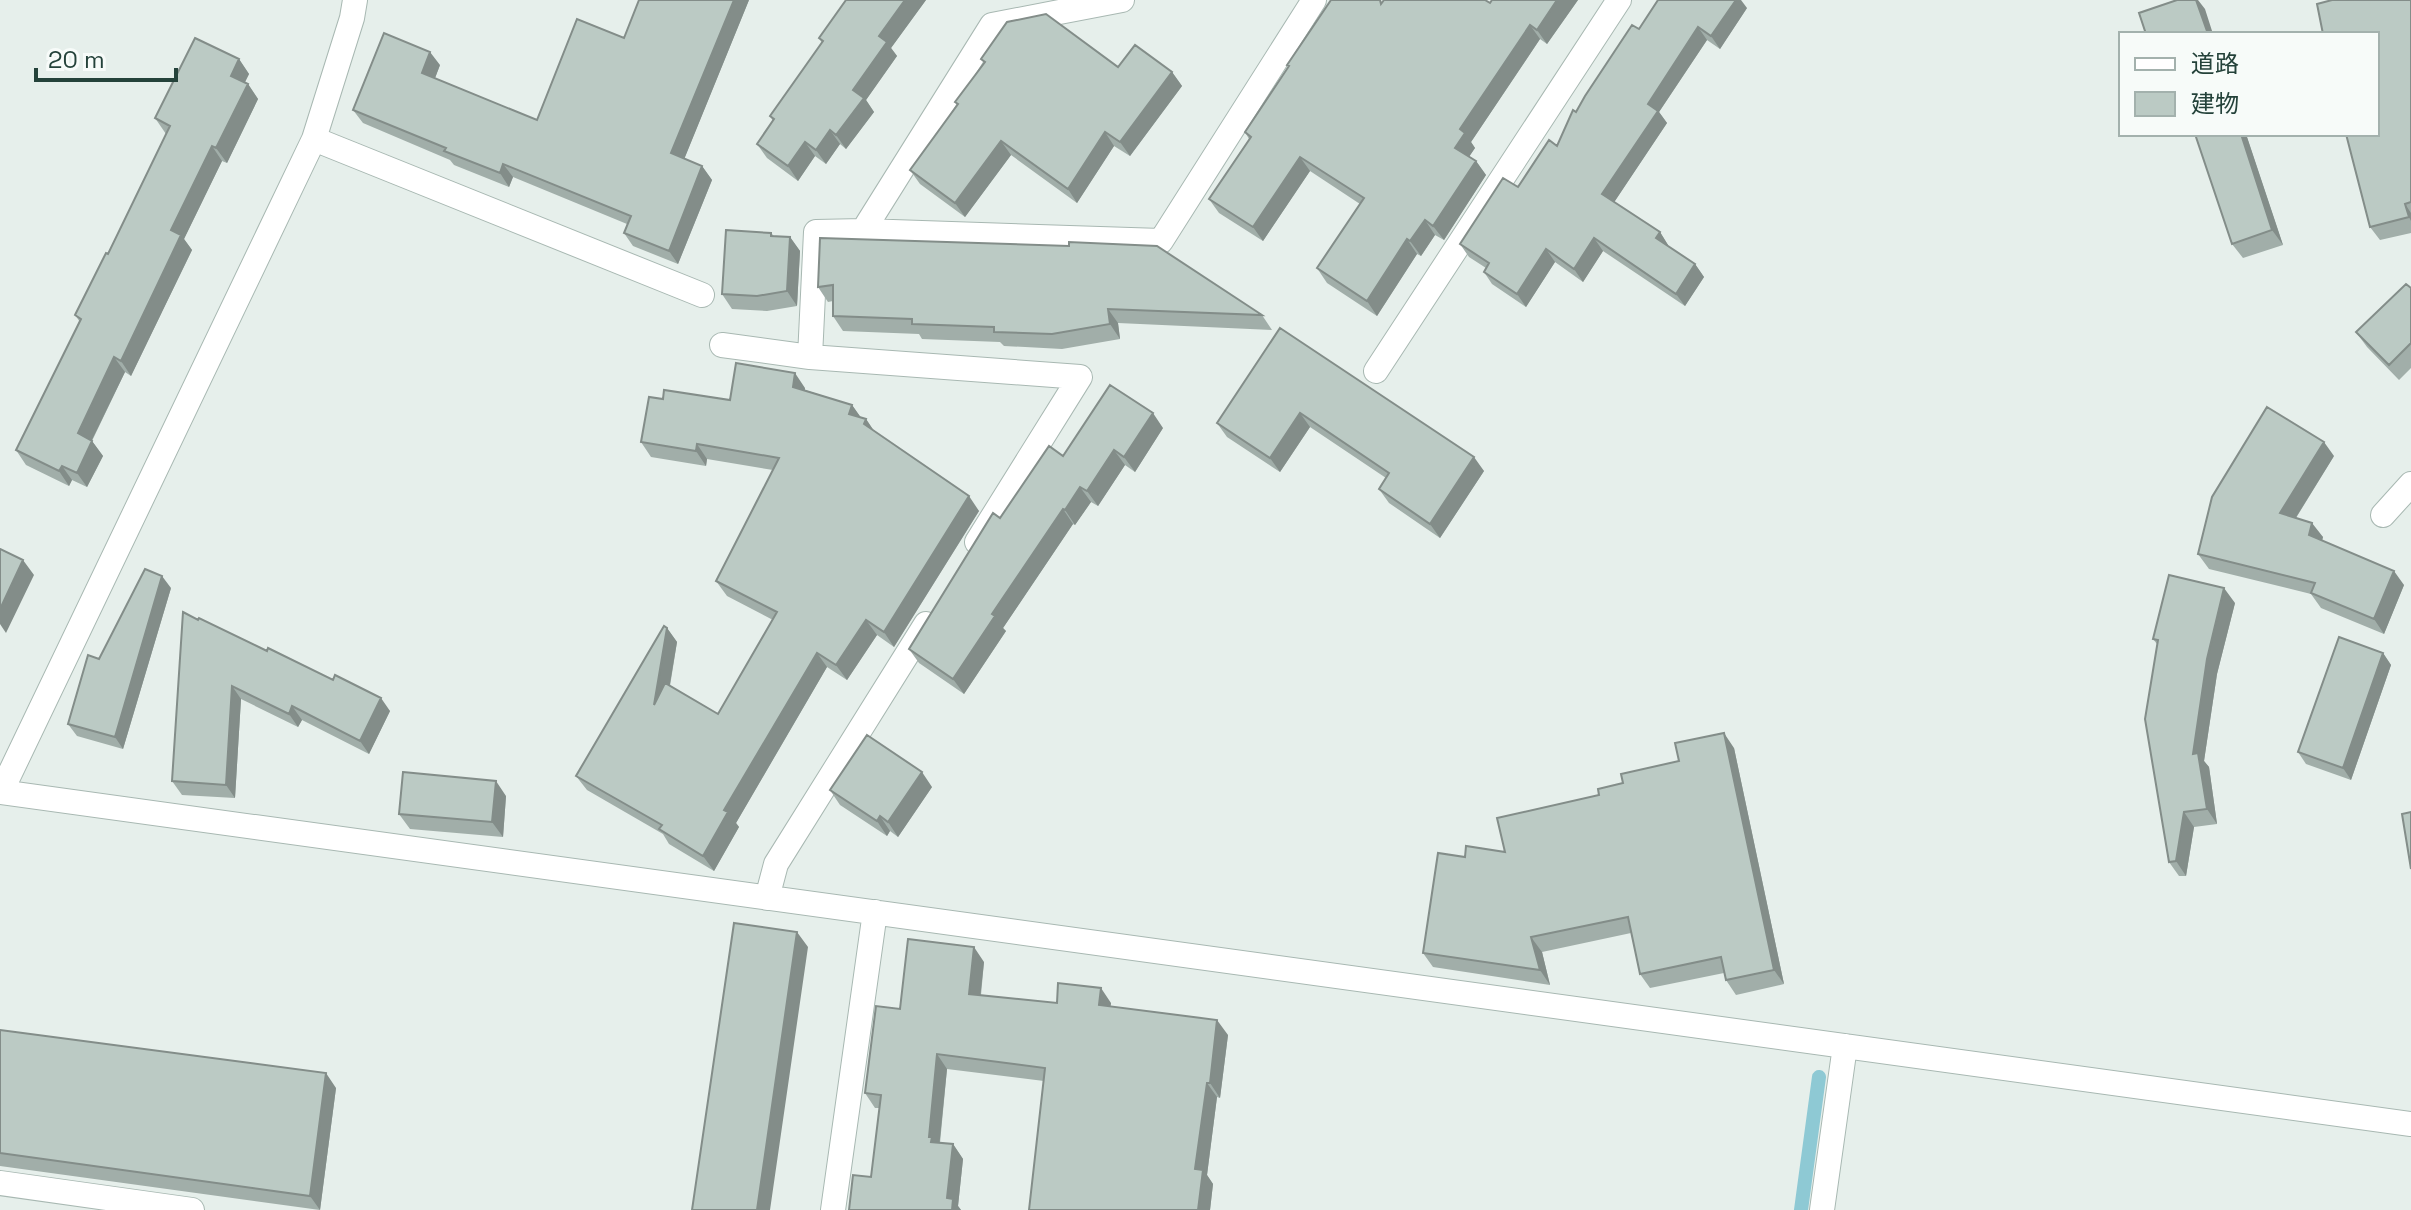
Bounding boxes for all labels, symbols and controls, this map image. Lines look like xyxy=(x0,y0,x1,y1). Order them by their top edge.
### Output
scale bar xyxy=(36,32,176,82)
legend xyxy=(2119,32,2379,136)
text: 20 m xyxy=(48,44,105,75)
text: 道路 xyxy=(2191,48,2239,79)
text: 建物 xyxy=(2191,88,2239,119)

